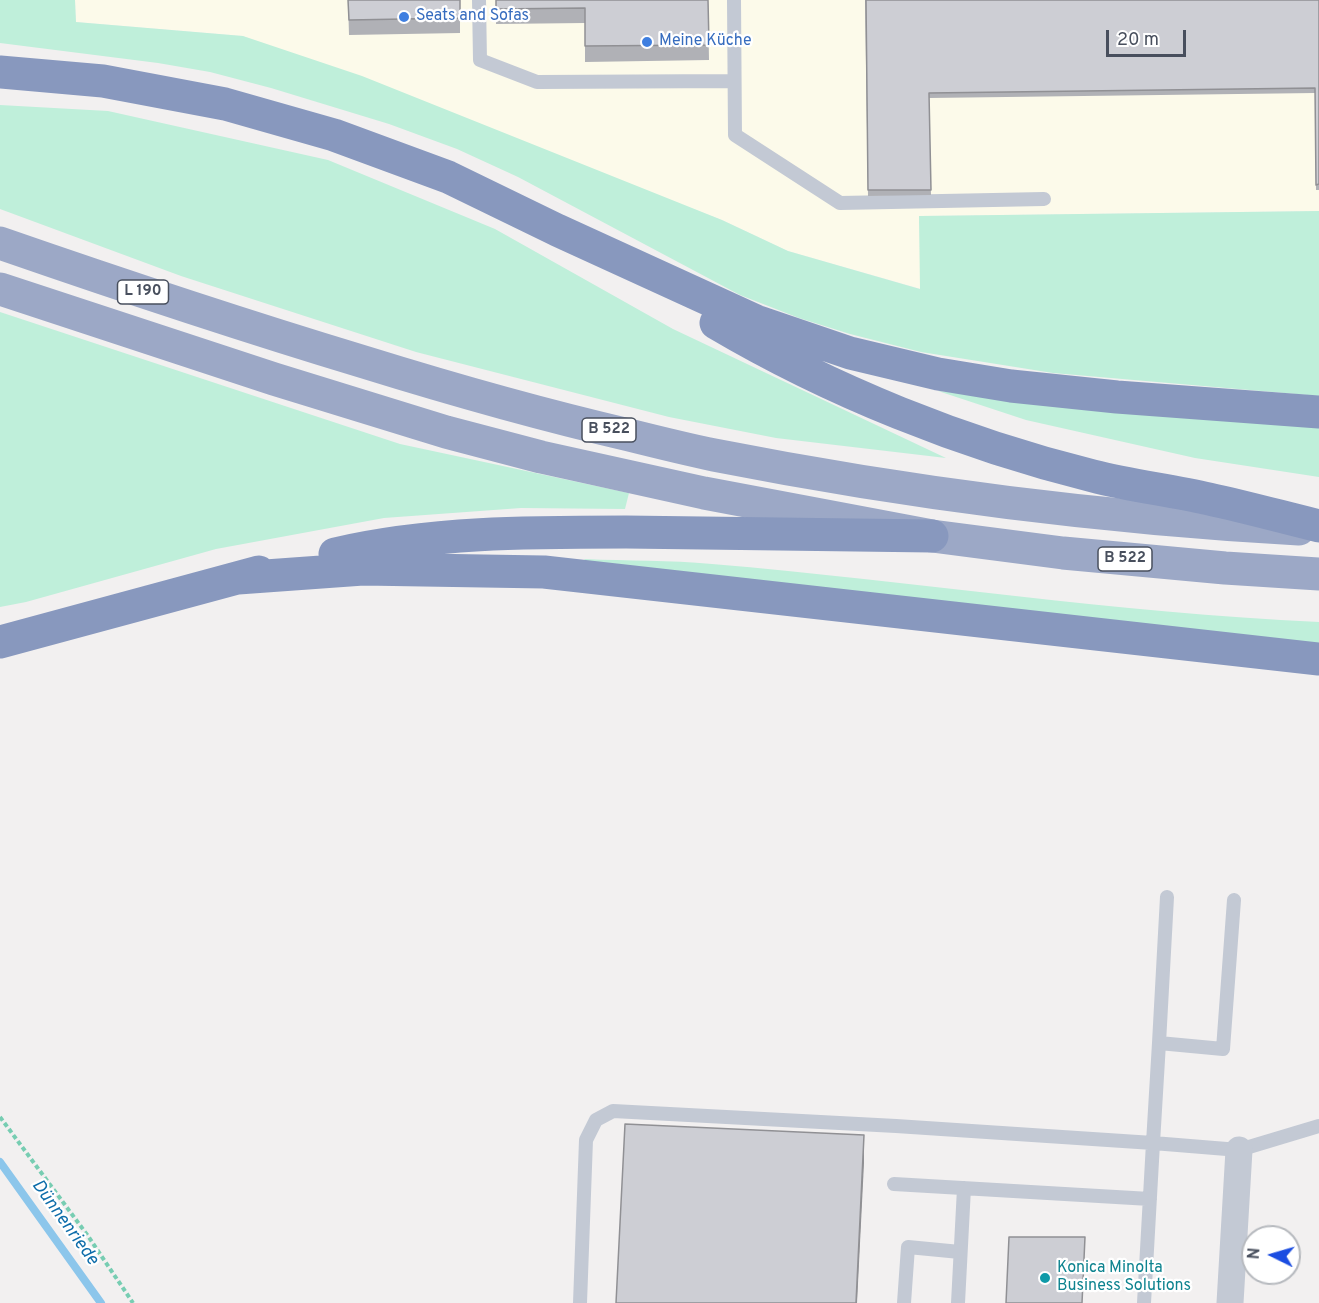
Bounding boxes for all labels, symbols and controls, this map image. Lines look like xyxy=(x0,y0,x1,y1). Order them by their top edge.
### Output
place label: Seats and Sofas xyxy=(416,7,529,27)
marker: Seats and Sofas xyxy=(397,10,411,24)
scale bar xyxy=(1109,18,1188,56)
text: 20 m xyxy=(1117,29,1159,52)
place label: Meine Küche xyxy=(659,32,752,52)
marker: Meine Küche xyxy=(640,35,654,49)
road number: L 190 xyxy=(118,280,168,304)
road number: B 522 xyxy=(582,418,636,442)
road number: B 522 xyxy=(1098,547,1152,571)
water label: Dünnenriede xyxy=(26,1176,102,1270)
north arrow xyxy=(1241,1225,1301,1285)
text: N xyxy=(1245,1247,1266,1260)
place label: Konica Minolta Business Solutions xyxy=(1057,1259,1191,1297)
marker: Konica Minolta Business Solutions xyxy=(1038,1271,1052,1285)

